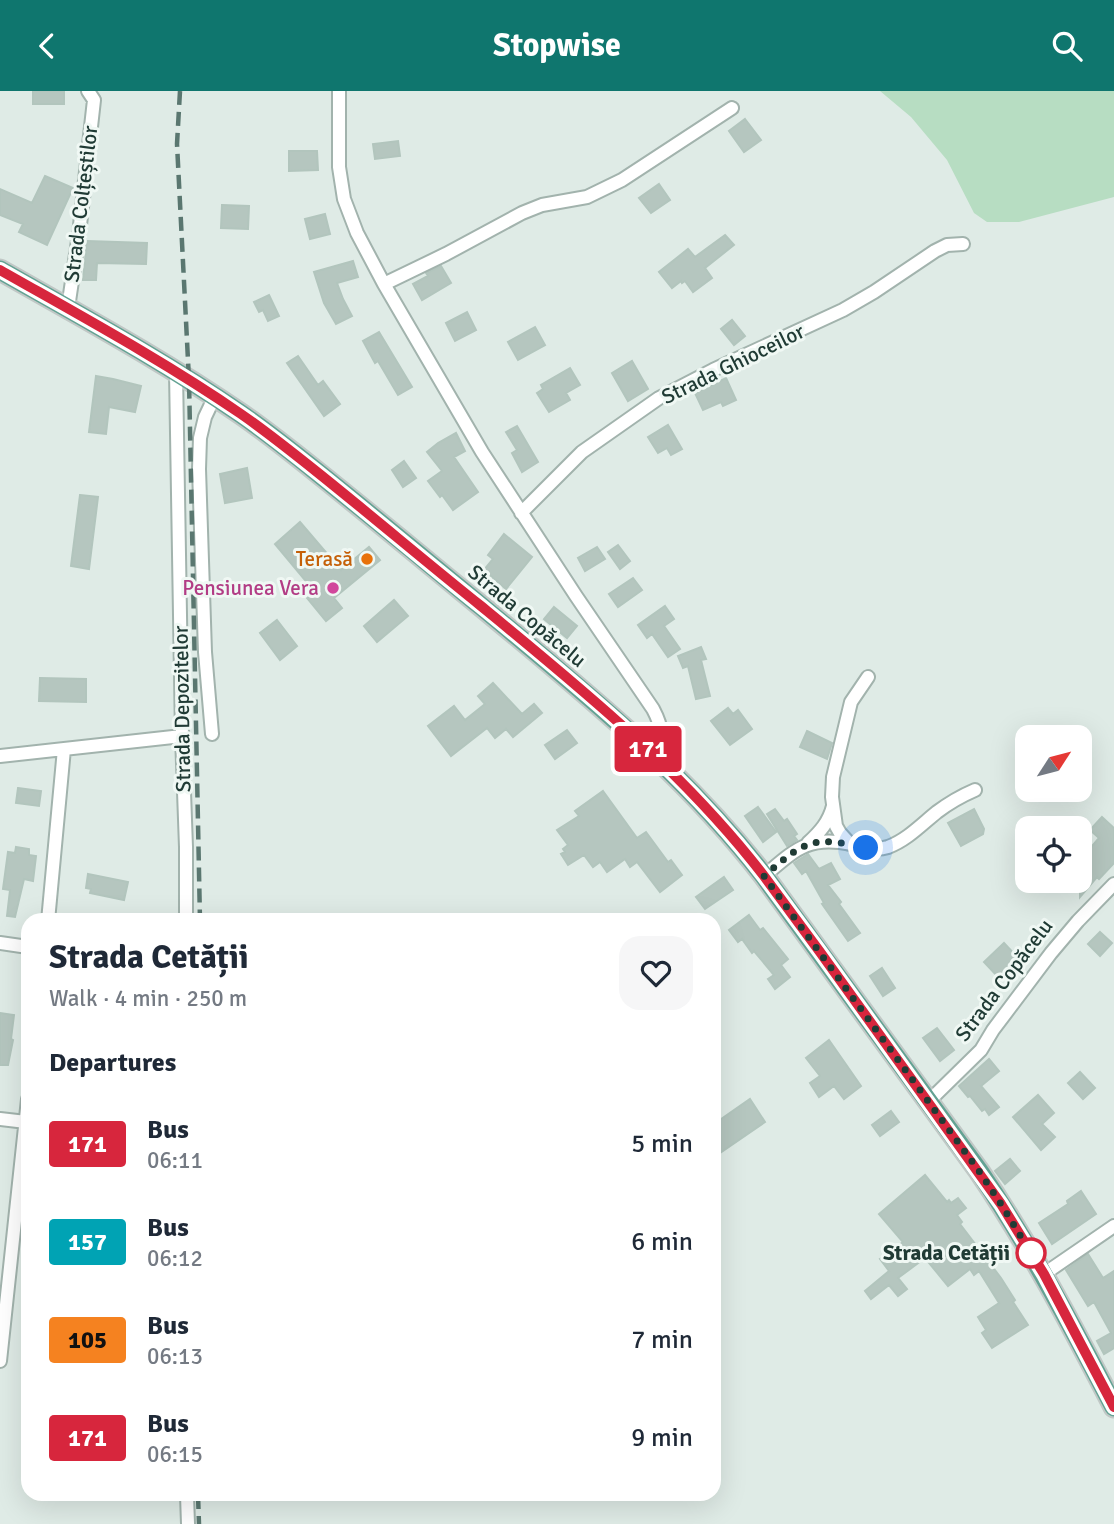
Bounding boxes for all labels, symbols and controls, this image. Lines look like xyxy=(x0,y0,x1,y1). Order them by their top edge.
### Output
text: Stopwise xyxy=(493,26,621,65)
icon: back xyxy=(28,27,66,65)
icon: search xyxy=(1048,27,1086,65)
street label: Strada Colțeștilor xyxy=(59,124,104,284)
street label: Strada Ghioceilor xyxy=(657,318,809,410)
place label: Terasă xyxy=(296,546,353,572)
marker: Terasă xyxy=(359,551,375,567)
street label: Strada Copăcelu xyxy=(463,559,591,673)
place label: Pensiunea Vera xyxy=(182,575,319,601)
marker: Pensiunea Vera xyxy=(325,580,341,596)
street label: Strada Depozitelor xyxy=(168,625,196,793)
north arrow xyxy=(1015,725,1092,801)
map controls xyxy=(1015,725,1092,893)
line badge: 171 xyxy=(608,726,688,772)
text: 171 xyxy=(629,734,667,764)
button: locate xyxy=(1015,816,1092,893)
your location xyxy=(848,830,883,865)
street label: Strada Copăcelu xyxy=(950,914,1058,1046)
button: heart xyxy=(619,936,693,1010)
text: Strada Cetății xyxy=(49,937,249,978)
text: Walk · 4 min · 250 m xyxy=(49,984,247,1013)
text: Departures xyxy=(49,1047,176,1079)
text: Bus xyxy=(147,1114,189,1146)
text: 5 min xyxy=(631,1128,693,1160)
text: 171 xyxy=(68,1129,107,1159)
text: 06:11 xyxy=(147,1146,203,1175)
text: Bus xyxy=(147,1212,189,1244)
text: 6 min xyxy=(631,1226,693,1258)
text: 157 xyxy=(68,1227,107,1257)
marker: Strada Cetății xyxy=(1016,1238,1046,1268)
place label: Strada Cetății xyxy=(883,1240,1010,1267)
text: 06:12 xyxy=(147,1244,203,1273)
text: Bus xyxy=(147,1310,189,1342)
text: 7 min xyxy=(631,1324,693,1356)
text: 105 xyxy=(68,1325,107,1355)
text: 06:13 xyxy=(147,1342,203,1371)
text: Bus xyxy=(147,1408,189,1440)
text: 9 min xyxy=(631,1422,693,1454)
text: 171 xyxy=(68,1423,107,1453)
text: 06:15 xyxy=(147,1440,203,1469)

